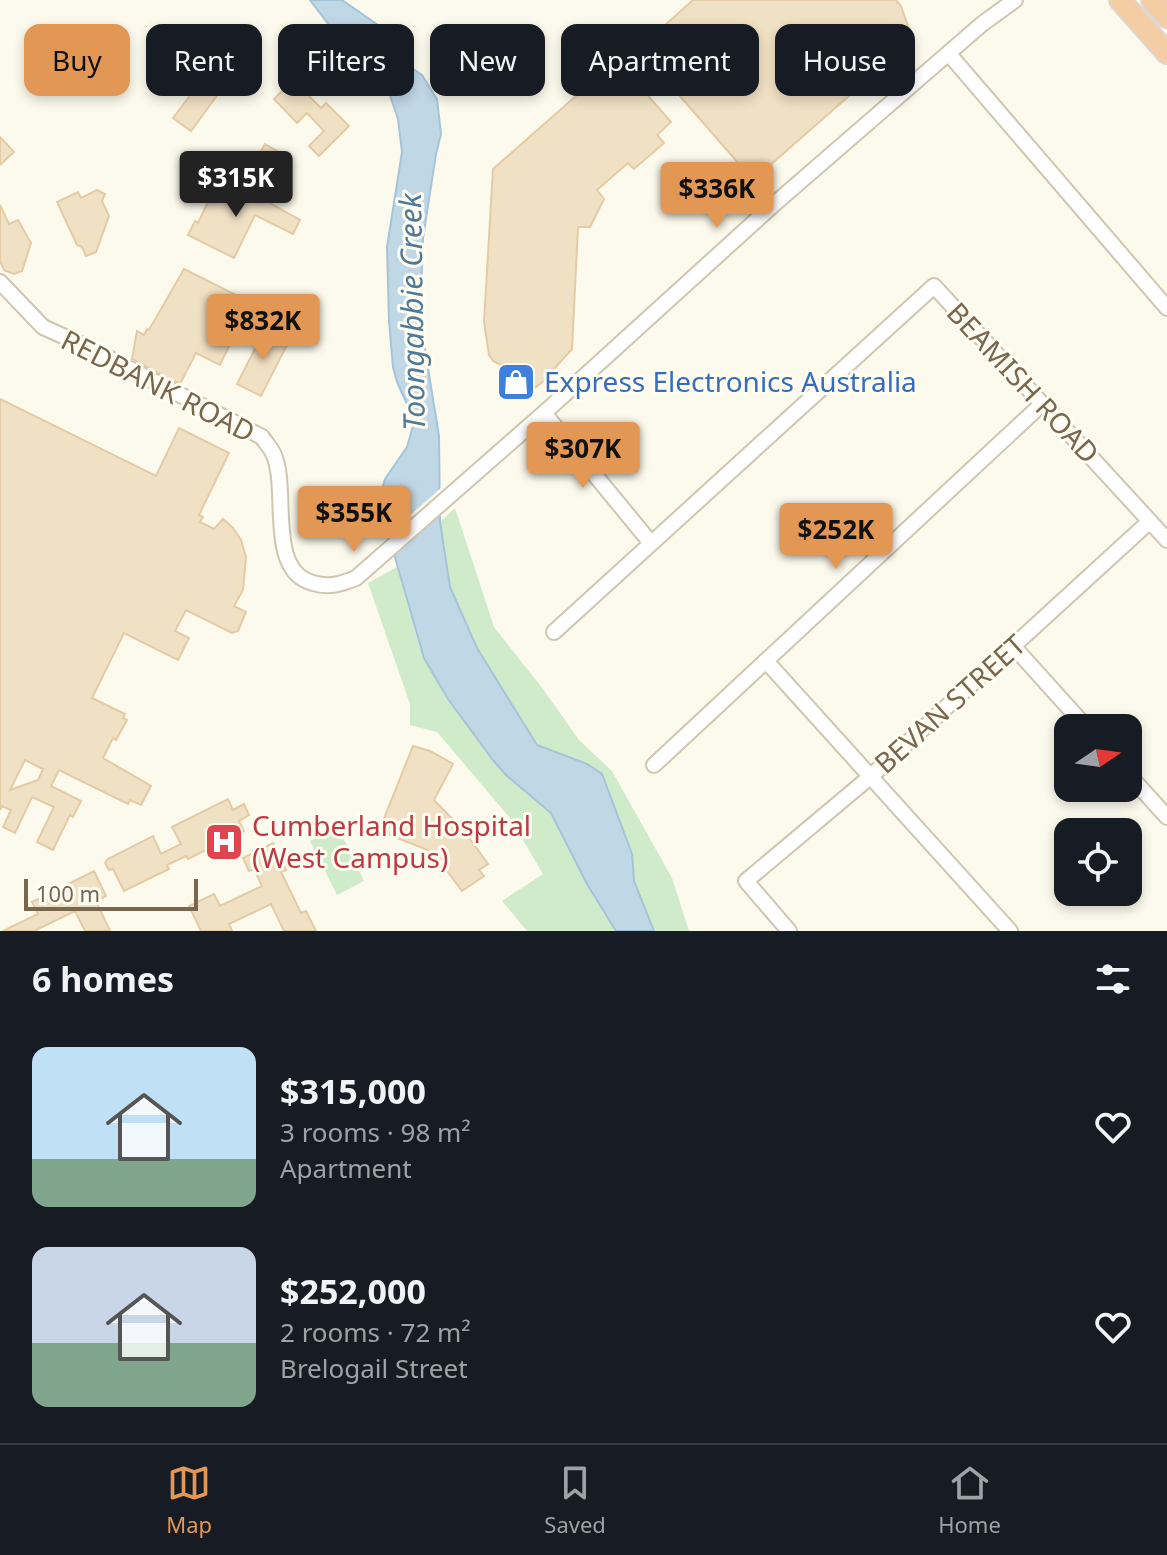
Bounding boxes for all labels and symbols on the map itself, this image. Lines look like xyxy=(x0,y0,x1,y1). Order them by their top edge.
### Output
pin: $315K xyxy=(180,151,292,219)
pin: $336K xyxy=(661,162,773,230)
water label: Toongabbie Creek xyxy=(389,192,434,431)
pin: $832K xyxy=(207,294,319,362)
street label: BEAMISH ROAD xyxy=(939,294,1108,471)
street label: REDBANK ROAD xyxy=(55,320,262,450)
shop icon: Express Electronics Australia xyxy=(495,361,537,403)
place label: Express Electronics Australia xyxy=(544,362,917,400)
pin: $307K xyxy=(527,422,639,490)
pin: $355K xyxy=(298,486,410,554)
pin: $252K xyxy=(780,503,892,571)
street label: BEVAN STREET xyxy=(866,625,1033,781)
north arrow xyxy=(1054,714,1142,802)
place label: Cumberland Hospital (West Campus) xyxy=(252,806,531,876)
hospital icon: Cumberland Hospital (West Campus) xyxy=(203,821,245,863)
scale bar xyxy=(24,875,198,911)

